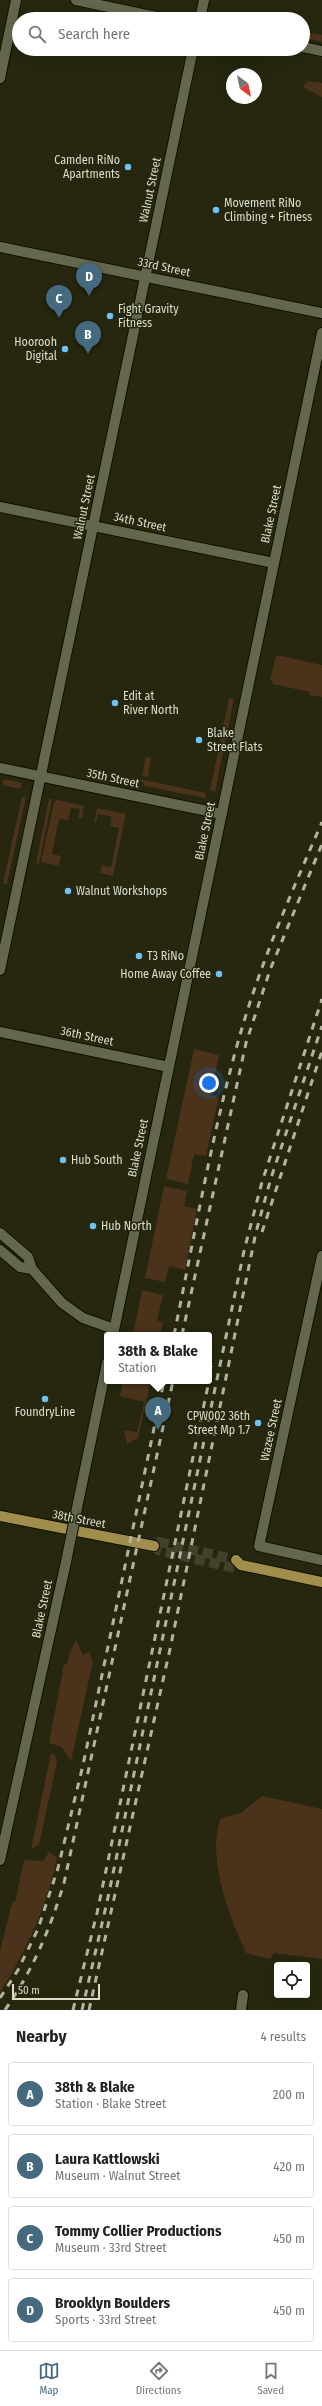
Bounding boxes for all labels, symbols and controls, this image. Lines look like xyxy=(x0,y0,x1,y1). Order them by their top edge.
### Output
search box xyxy=(12,12,310,56)
icon: search xyxy=(26,23,48,45)
text: Search here xyxy=(58,25,130,43)
north arrow xyxy=(226,68,262,104)
place label: Camden RiNo Apartments xyxy=(54,153,120,181)
street label: Walnut Street xyxy=(136,156,164,224)
marker: Camden RiNo Apartments xyxy=(123,162,133,172)
place label: Movement RiNo Climbing + Fitness xyxy=(224,196,312,224)
marker: Movement RiNo Climbing + Fitness xyxy=(211,205,221,215)
street label: 33rd Street xyxy=(136,255,192,279)
pin: D xyxy=(76,263,102,296)
pin: C xyxy=(46,285,72,318)
place label: Fight Gravity Fitness xyxy=(118,302,179,330)
marker: Fight Gravity Fitness xyxy=(105,311,115,321)
pin: B xyxy=(75,321,101,354)
place label: Hoorooh Digital xyxy=(14,335,57,363)
marker: Hoorooh Digital xyxy=(60,344,70,354)
street label: Walnut Street xyxy=(70,473,98,541)
street label: Blake Street xyxy=(258,483,284,544)
street label: 34th Street xyxy=(112,510,168,534)
place label: Edit at River North xyxy=(123,689,179,717)
marker: Edit at River North xyxy=(110,698,120,708)
place label: Blake Street Flats xyxy=(207,726,263,754)
marker: Blake Street Flats xyxy=(194,735,204,745)
street label: 35th Street xyxy=(85,766,141,790)
street label: Blake Street xyxy=(192,800,218,861)
place label: Walnut Workshops xyxy=(76,884,167,898)
marker: Walnut Workshops xyxy=(63,886,73,896)
place label: T3 RiNo xyxy=(147,949,184,963)
marker: T3 RiNo xyxy=(134,951,144,961)
place label: Home Away Coffee xyxy=(120,967,211,981)
marker: Home Away Coffee xyxy=(214,969,224,979)
street label: 36th Street xyxy=(59,1024,115,1048)
your location xyxy=(199,1073,219,1093)
street label: Blake Street xyxy=(125,1117,151,1178)
place label: Hub South xyxy=(71,1153,123,1167)
marker: Hub South xyxy=(58,1155,68,1165)
place label: Hub North xyxy=(101,1219,152,1233)
marker: Hub North xyxy=(88,1221,98,1231)
popup xyxy=(104,1332,212,1384)
text: 38th & Blake xyxy=(118,1342,198,1360)
text: Station xyxy=(118,1360,156,1375)
marker: FoundryLine xyxy=(40,1394,50,1404)
pin: A xyxy=(145,1397,171,1430)
street label: Wazee Street xyxy=(258,1397,284,1462)
place label: FoundryLine xyxy=(15,1405,75,1419)
place label: CPW002 36th Street Mp 1.7 xyxy=(187,1409,250,1437)
marker: CPW002 36th Street Mp 1.7 xyxy=(253,1418,263,1428)
street label: 38th Street xyxy=(51,1507,107,1531)
street label: Blake Street xyxy=(29,1578,55,1639)
map controls xyxy=(274,1962,310,1998)
button: locate xyxy=(274,1962,310,1998)
scale bar xyxy=(12,1982,100,2001)
text: 50 m xyxy=(18,1984,40,1997)
text: Nearby xyxy=(16,2026,67,2047)
text: 4 results xyxy=(260,2029,306,2044)
text: 38th & Blake xyxy=(55,2078,135,2096)
text: A xyxy=(26,2087,34,2102)
text: 200 m xyxy=(273,2087,305,2102)
text: Station · Blake Street xyxy=(55,2096,166,2111)
text: Laura Kattlowski xyxy=(55,2150,160,2168)
text: B xyxy=(26,2159,34,2174)
text: 420 m xyxy=(273,2159,305,2174)
text: Museum · Walnut Street xyxy=(55,2168,181,2183)
text: Tommy Collier Productions xyxy=(55,2222,222,2240)
text: C xyxy=(27,2231,33,2246)
text: 450 m xyxy=(273,2231,305,2246)
text: Museum · 33rd Street xyxy=(55,2240,167,2255)
text: Brooklyn Boulders xyxy=(55,2294,170,2312)
text: D xyxy=(26,2303,34,2318)
text: 450 m xyxy=(273,2303,305,2318)
text: Sports · 33rd Street xyxy=(55,2312,156,2327)
tab: Map xyxy=(38,2360,60,2397)
tab: Directions xyxy=(136,2360,181,2397)
tab: Saved xyxy=(257,2360,284,2397)

